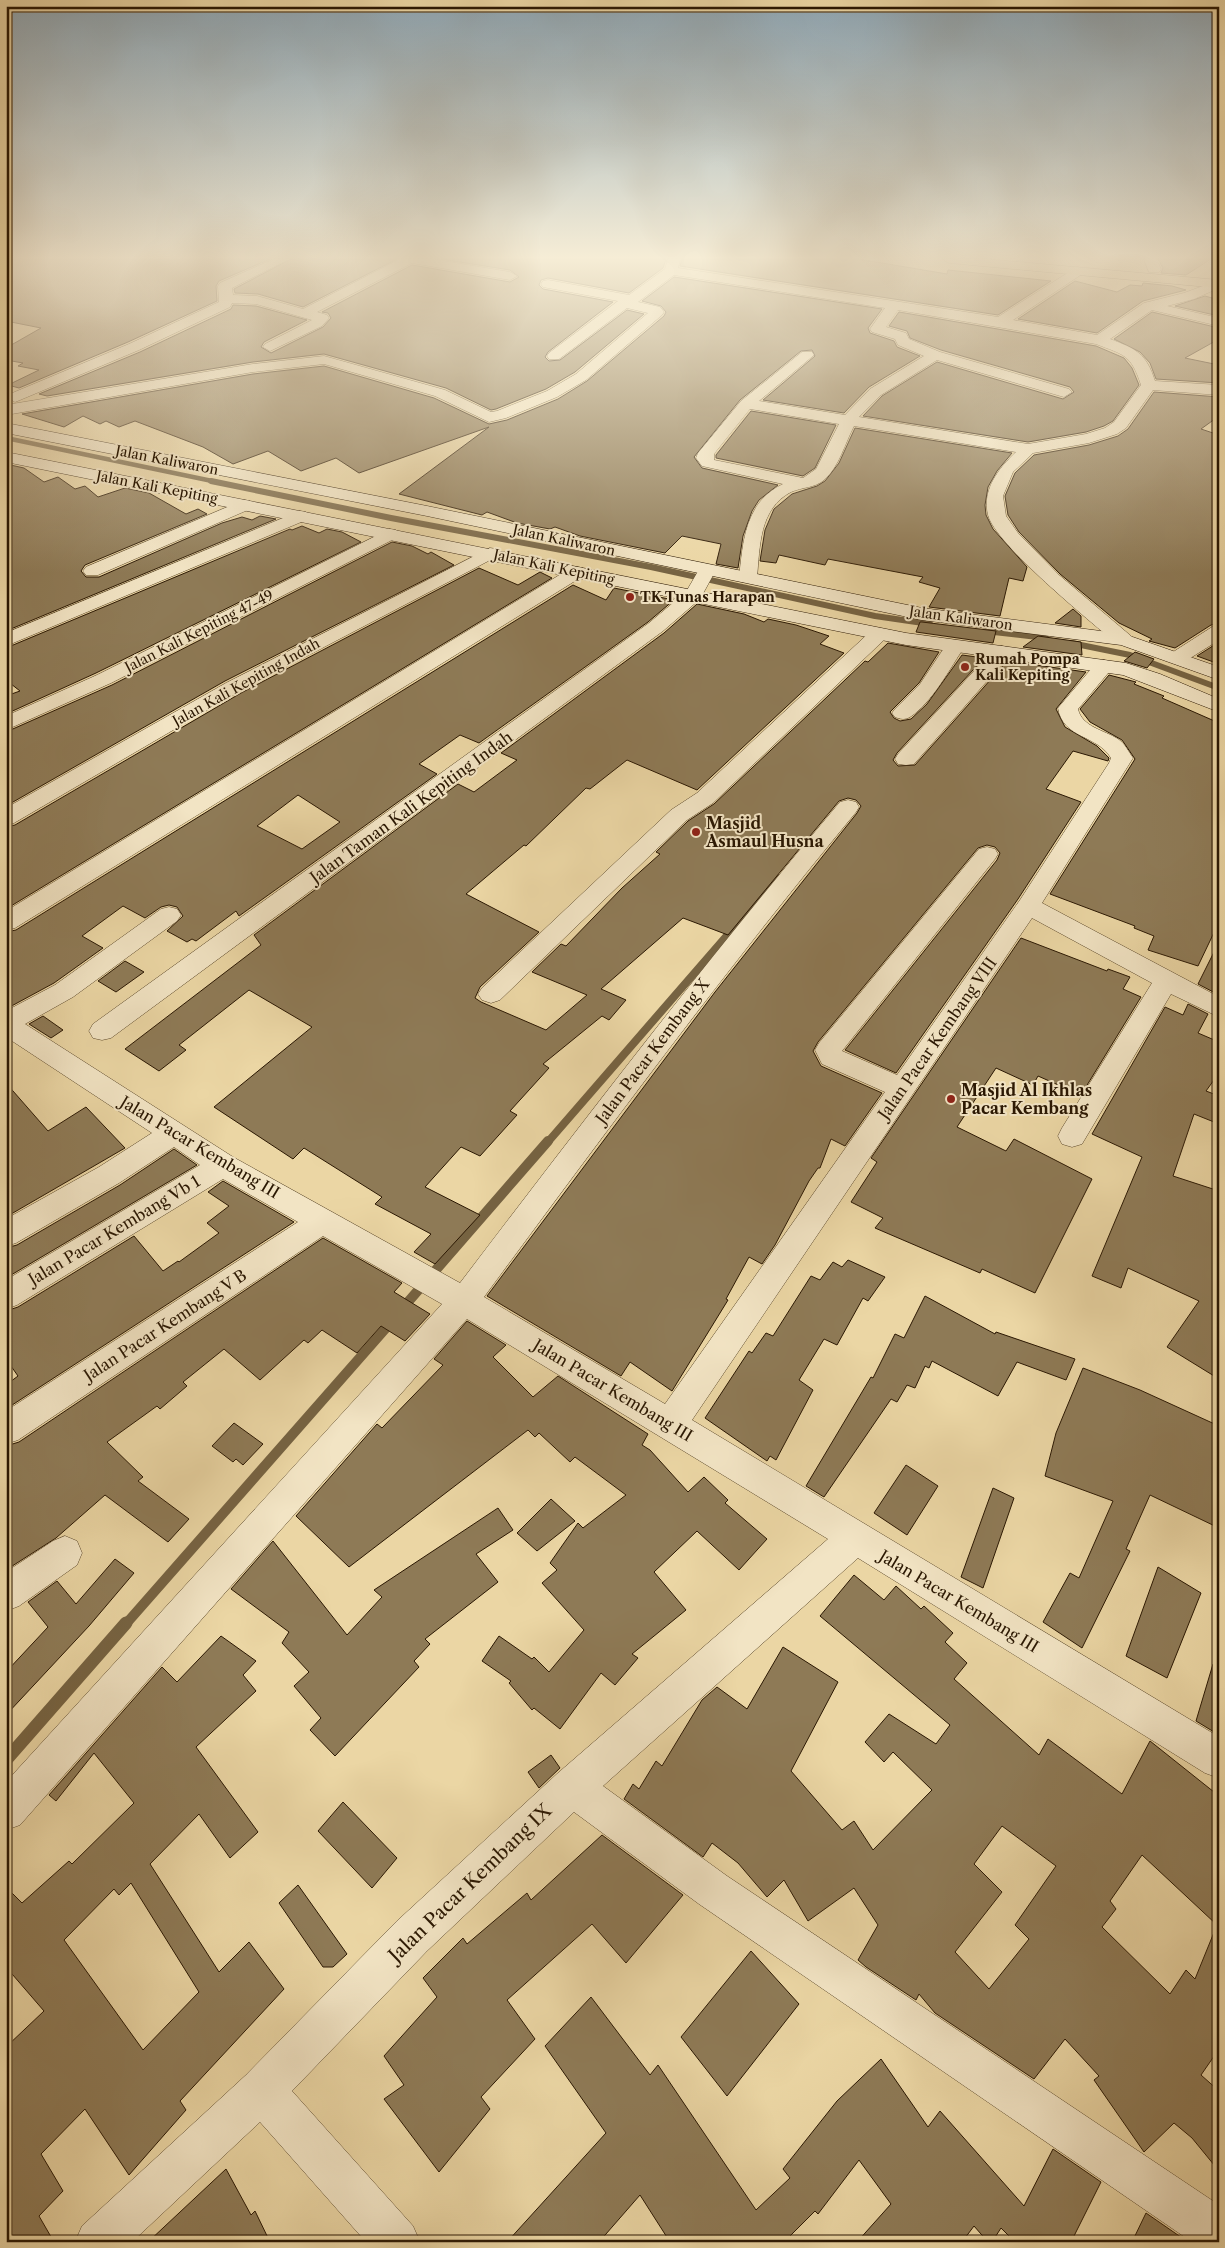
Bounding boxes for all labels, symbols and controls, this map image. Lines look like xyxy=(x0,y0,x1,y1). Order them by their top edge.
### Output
street label: Jalan Kaliwaron xyxy=(112,441,220,479)
street label: Jalan Kali Kepiting xyxy=(93,466,220,508)
street label: Jalan Kaliwaron xyxy=(509,520,617,560)
street label: Jalan Kali Kepiting xyxy=(490,545,617,589)
street label: Jalan Kali Kepiting 47-49 xyxy=(120,586,276,677)
place label: TK Tunas Harapan xyxy=(640,588,775,606)
marker: TK Tunas Harapan xyxy=(624,591,636,603)
street label: Jalan Kaliwaron xyxy=(906,602,1014,634)
street label: Jalan Kali Kepiting Indah xyxy=(167,634,323,731)
place label: Rumah Pompa Kali Kepiting xyxy=(975,650,1081,684)
marker: Rumah Pompa Kali Kepiting xyxy=(959,661,971,673)
street label: Jalan Taman Kali Kepiting Indah xyxy=(303,727,516,889)
place label: Masjid Asmaul Husna xyxy=(705,813,825,851)
marker: Masjid Asmaul Husna xyxy=(690,826,702,838)
street label: Jalan Pacar Kembang VIII xyxy=(872,953,1001,1125)
street label: Jalan Pacar Kembang X xyxy=(589,974,713,1130)
place label: Masjid Al Ikhlas Pacar Kembang xyxy=(961,1080,1092,1118)
street label: Jalan Pacar Kembang III xyxy=(114,1090,283,1203)
marker: Masjid Al Ikhlas Pacar Kembang xyxy=(945,1093,957,1105)
street label: Jalan Pacar Kembang Vb 1 xyxy=(22,1171,204,1291)
street label: Jalan Pacar Kembang V B xyxy=(77,1265,250,1387)
street label: Jalan Pacar Kembang III xyxy=(527,1333,696,1446)
street label: Jalan Pacar Kembang III xyxy=(873,1544,1042,1657)
street label: Jalan Pacar Kembang IX xyxy=(382,1799,557,1969)

